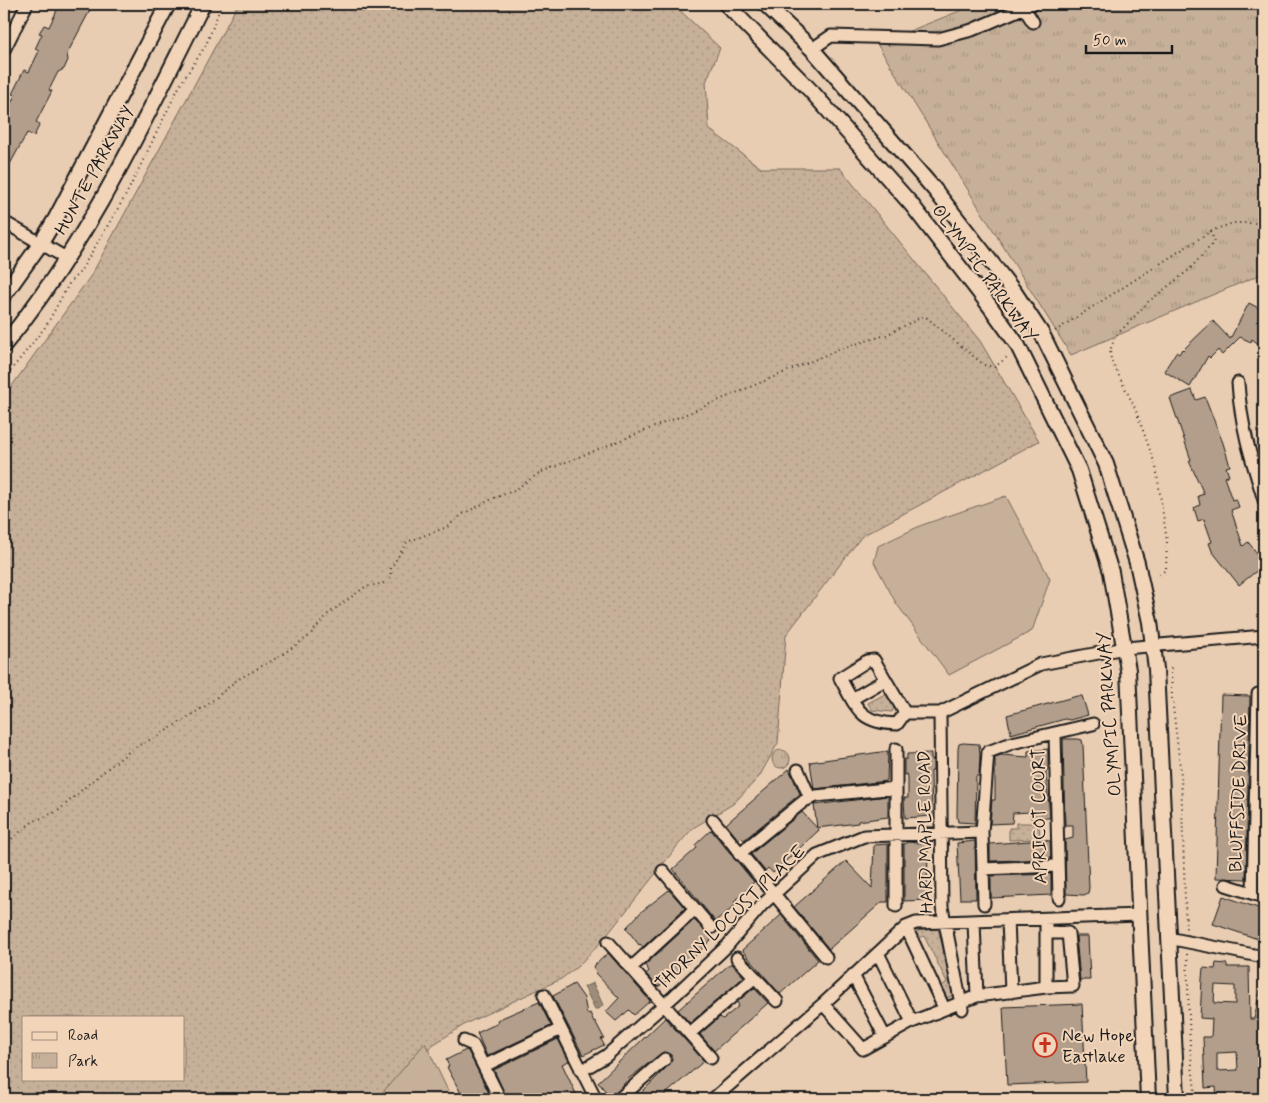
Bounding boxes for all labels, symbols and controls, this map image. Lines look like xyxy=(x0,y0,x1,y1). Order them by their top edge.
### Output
scale bar xyxy=(1086,22,1172,54)
text: 50 m xyxy=(1093,31,1127,51)
street label: HUNTE PARKWAY xyxy=(49,102,140,239)
street label: OLYMPIC PARKWAY xyxy=(926,200,1043,348)
street label: OLYMPIC PARKWAY xyxy=(1092,630,1128,797)
street label: BLUFFSIDE DRIVE xyxy=(1224,713,1254,873)
street label: APRICOT COURT xyxy=(1027,748,1053,884)
street label: HARD MAPLE ROAD xyxy=(913,750,939,914)
street label: THORNY LOCUST PLACE xyxy=(650,839,811,996)
legend xyxy=(22,1016,185,1080)
place label: New Hope Eastlake xyxy=(1062,1024,1134,1069)
text: Road xyxy=(68,1026,98,1046)
church icon: New Hope Eastlake xyxy=(1032,1032,1058,1058)
text: Park xyxy=(68,1052,98,1072)

